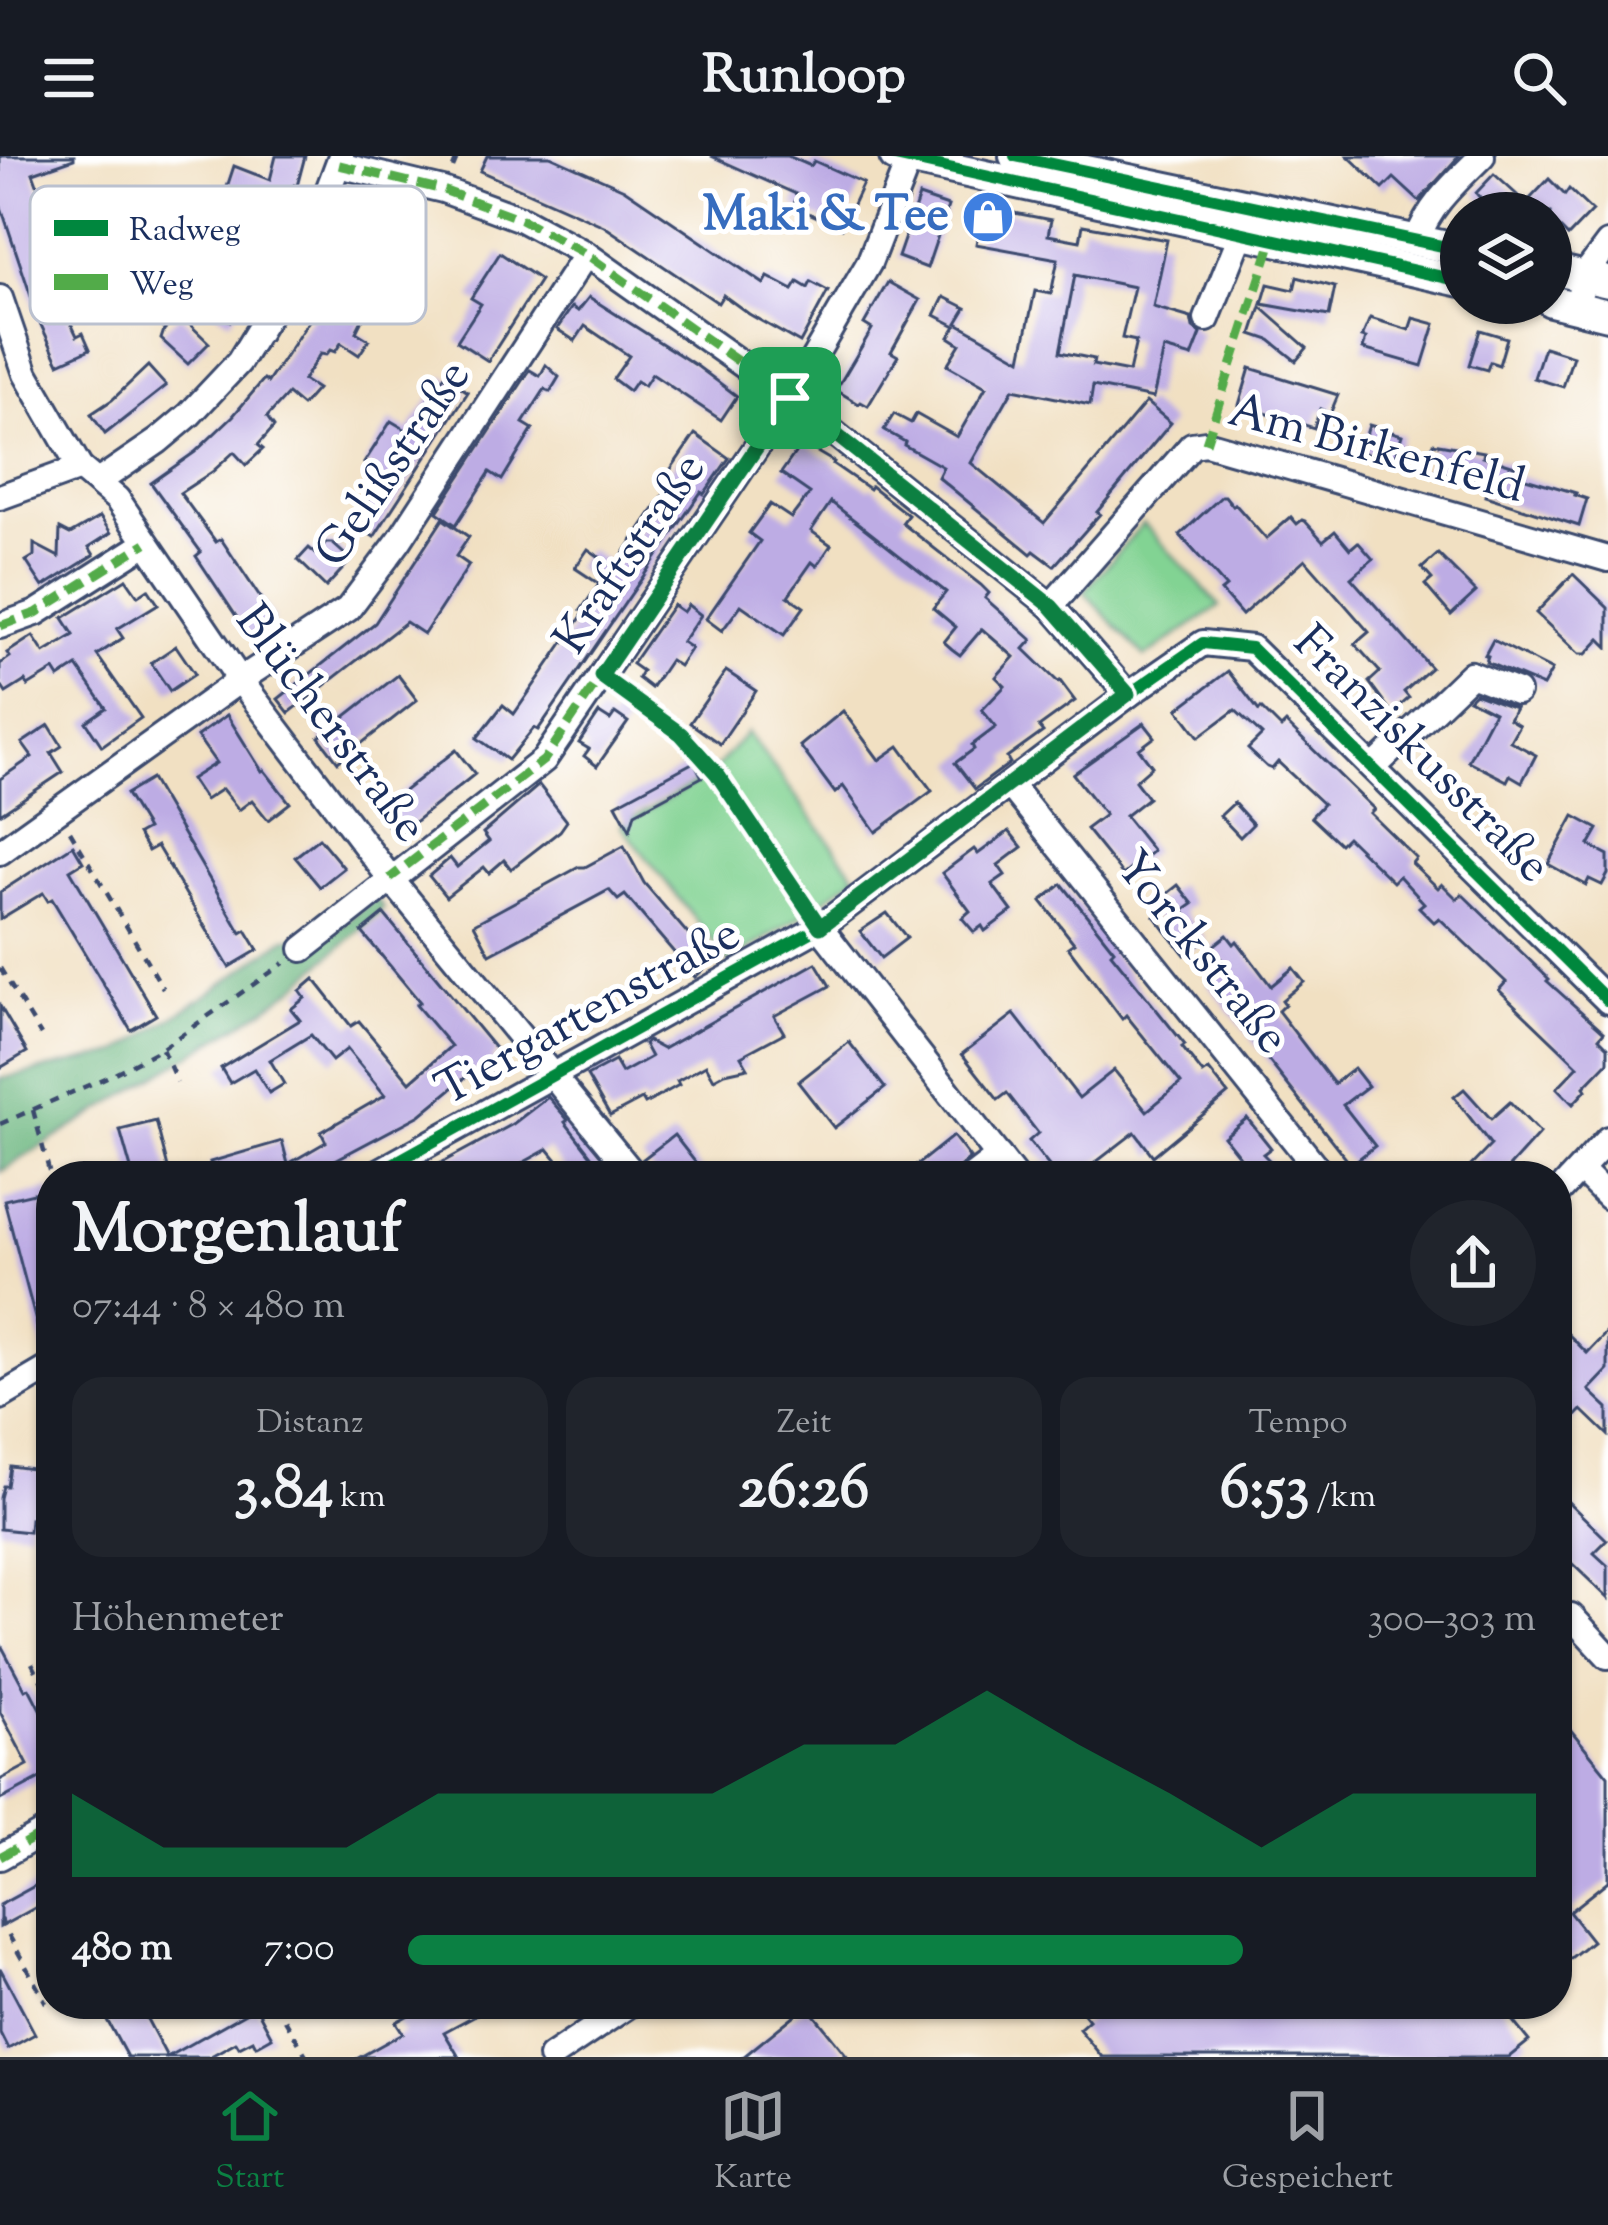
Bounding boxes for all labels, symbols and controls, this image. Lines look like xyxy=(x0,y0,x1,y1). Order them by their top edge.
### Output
text: Runloop xyxy=(702,39,906,117)
icon: menu xyxy=(36,45,102,111)
icon: search xyxy=(1506,45,1572,111)
place label: Maki & Tee xyxy=(703,183,949,252)
legend xyxy=(30,186,426,324)
shop icon: Maki & Tee xyxy=(960,189,1016,245)
map controls xyxy=(1440,192,1572,324)
button: layers xyxy=(1440,192,1572,324)
text: Radweg xyxy=(129,208,241,256)
text: Weg xyxy=(129,262,194,310)
pin xyxy=(739,347,841,449)
street label: Gelißstraße xyxy=(300,348,490,582)
icon: arrive xyxy=(757,365,823,431)
street label: Am Birkenfeld xyxy=(1220,378,1532,524)
street label: Kraftstraße xyxy=(539,440,725,670)
street label: Blücherstraße xyxy=(216,591,442,859)
street label: Franziskusstraße xyxy=(1275,611,1565,901)
street label: Yorckstraße xyxy=(1096,837,1304,1071)
street label: Tiergartenstraße xyxy=(424,902,754,1126)
text: Morgenlauf xyxy=(72,1187,403,1282)
button: share xyxy=(1410,1200,1536,1326)
text: 07:44 · 8 × 480 m xyxy=(72,1280,345,1336)
text: Distanz xyxy=(257,1400,363,1448)
text: Zeit xyxy=(777,1400,831,1448)
text: Tempo xyxy=(1249,1400,1348,1448)
text: 3.84 xyxy=(234,1448,333,1535)
text: 26:26 xyxy=(739,1448,869,1535)
text: 6:53 xyxy=(1220,1448,1309,1535)
text: km xyxy=(333,1474,386,1522)
text: /km xyxy=(1309,1474,1376,1522)
text: Höhenmeter xyxy=(72,1593,284,1649)
text: 300–303 m xyxy=(1367,1593,1536,1649)
text: 480 m xyxy=(72,1922,172,1978)
text: 7:00 xyxy=(264,1922,335,1978)
tab: Start xyxy=(215,2083,284,2203)
tab: Karte xyxy=(714,2083,792,2203)
tab: Gespeichert xyxy=(1222,2083,1393,2203)

